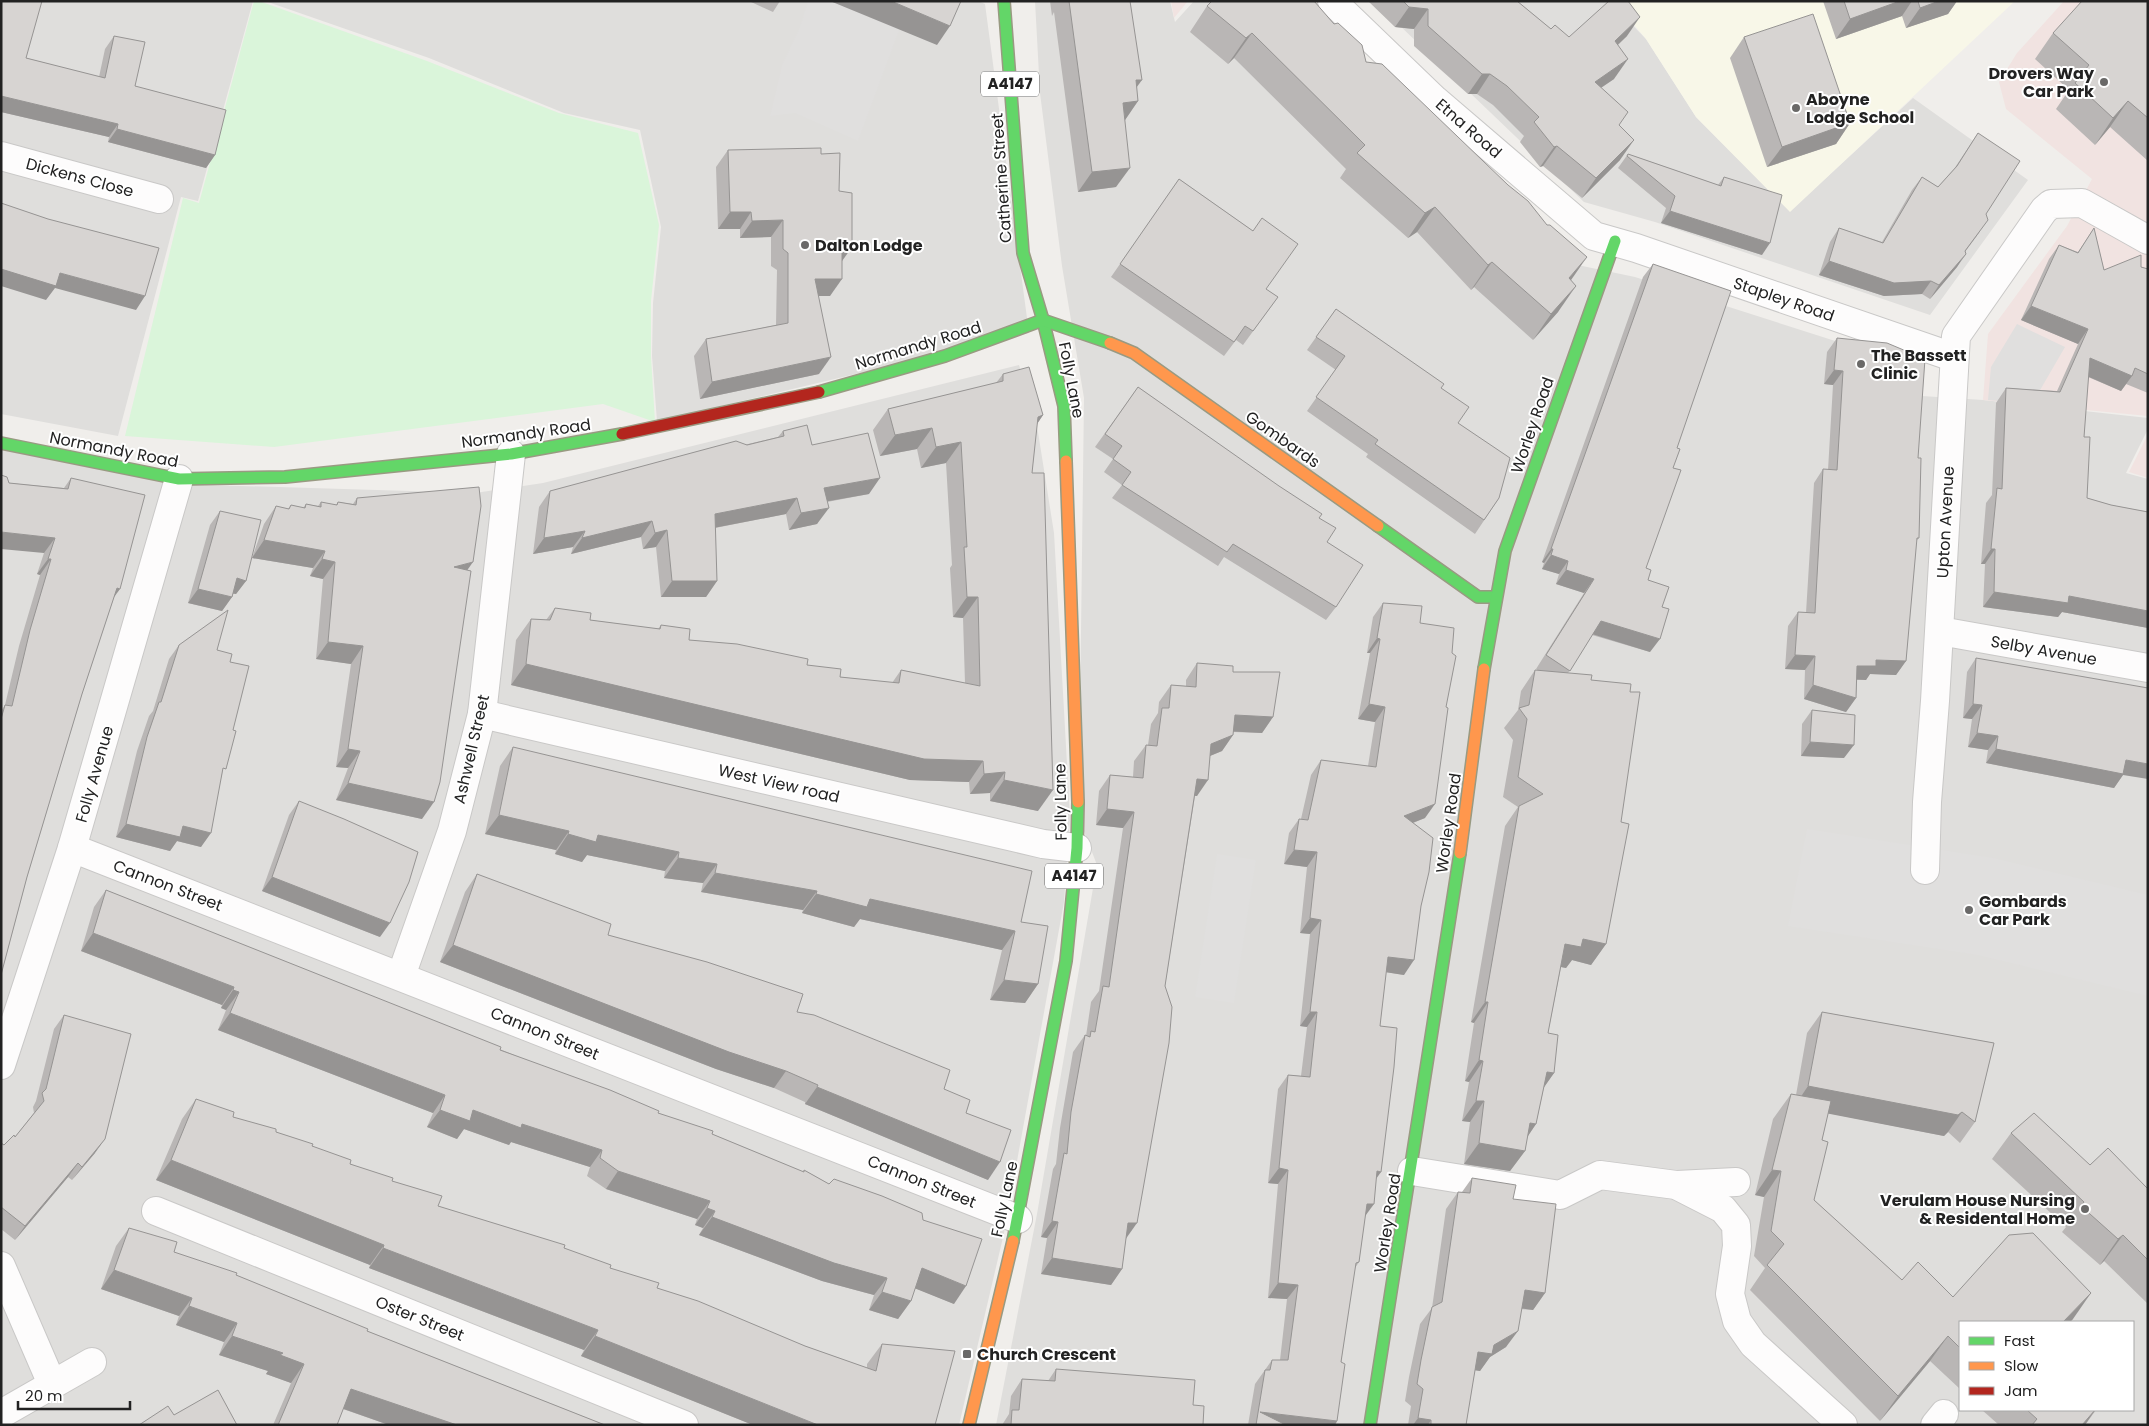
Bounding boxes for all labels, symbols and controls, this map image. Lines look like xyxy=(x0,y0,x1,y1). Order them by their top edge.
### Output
place label: Drovers Way Car Park xyxy=(1988,62,2095,103)
road number: A4147 xyxy=(981,72,1039,96)
marker: Drovers Way Car Park xyxy=(2098,76,2110,88)
place label: Aboyne Lodge School xyxy=(1806,88,1914,129)
street label: Etna Road xyxy=(1431,93,1507,164)
marker: Aboyne Lodge School xyxy=(1790,102,1802,114)
street label: Catherine Street xyxy=(985,112,1018,244)
street label: Dickens Close xyxy=(23,152,136,203)
place label: Dalton Lodge xyxy=(815,234,923,257)
marker: Dalton Lodge xyxy=(799,239,811,251)
street label: Stapley Road xyxy=(1730,271,1838,328)
street label: Normandy Road xyxy=(852,315,984,376)
street label: Folly Lane xyxy=(1053,340,1090,420)
place label: The Bassett Clinic xyxy=(1871,344,1967,385)
marker: The Bassett Clinic xyxy=(1855,358,1867,370)
street label: Worley Road xyxy=(1505,374,1560,476)
street label: Gombards xyxy=(1241,405,1325,473)
street label: Normandy Road xyxy=(460,413,592,454)
street label: Normandy Road xyxy=(48,426,180,473)
street label: Upton Avenue xyxy=(1931,465,1960,579)
street label: Selby Avenue xyxy=(1989,630,2099,671)
street label: Ashwell Street xyxy=(448,692,495,806)
street label: Folly Avenue xyxy=(70,723,119,825)
street label: West View road xyxy=(716,758,842,809)
street label: Folly Lane xyxy=(1048,763,1073,841)
street label: Worley Road xyxy=(1430,772,1467,874)
street label: Cannon Street xyxy=(110,854,226,917)
road number: A4147 xyxy=(1045,864,1103,888)
place label: Gombards Car Park xyxy=(1979,890,2067,931)
marker: Gombards Car Park xyxy=(1963,904,1975,916)
street label: Cannon Street xyxy=(487,1001,603,1066)
street label: Cannon Street xyxy=(864,1149,980,1214)
street label: Folly Lane xyxy=(985,1159,1024,1239)
street label: Worley Road xyxy=(1368,1172,1407,1275)
place label: Verulam House Nursing & Residental Home xyxy=(1880,1189,2075,1230)
marker: Verulam House Nursing & Residental Home xyxy=(2079,1203,2091,1215)
street label: Oster Street xyxy=(372,1290,468,1347)
legend xyxy=(1959,1321,2134,1411)
text: Fast xyxy=(2004,1330,2035,1351)
place label: Church Crescent xyxy=(977,1343,1116,1366)
marker: Church Crescent xyxy=(961,1348,973,1360)
text: Slow xyxy=(2004,1355,2039,1376)
scale bar xyxy=(18,1378,130,1410)
text: Jam xyxy=(2004,1380,2038,1401)
text: 20 m xyxy=(25,1385,63,1406)

